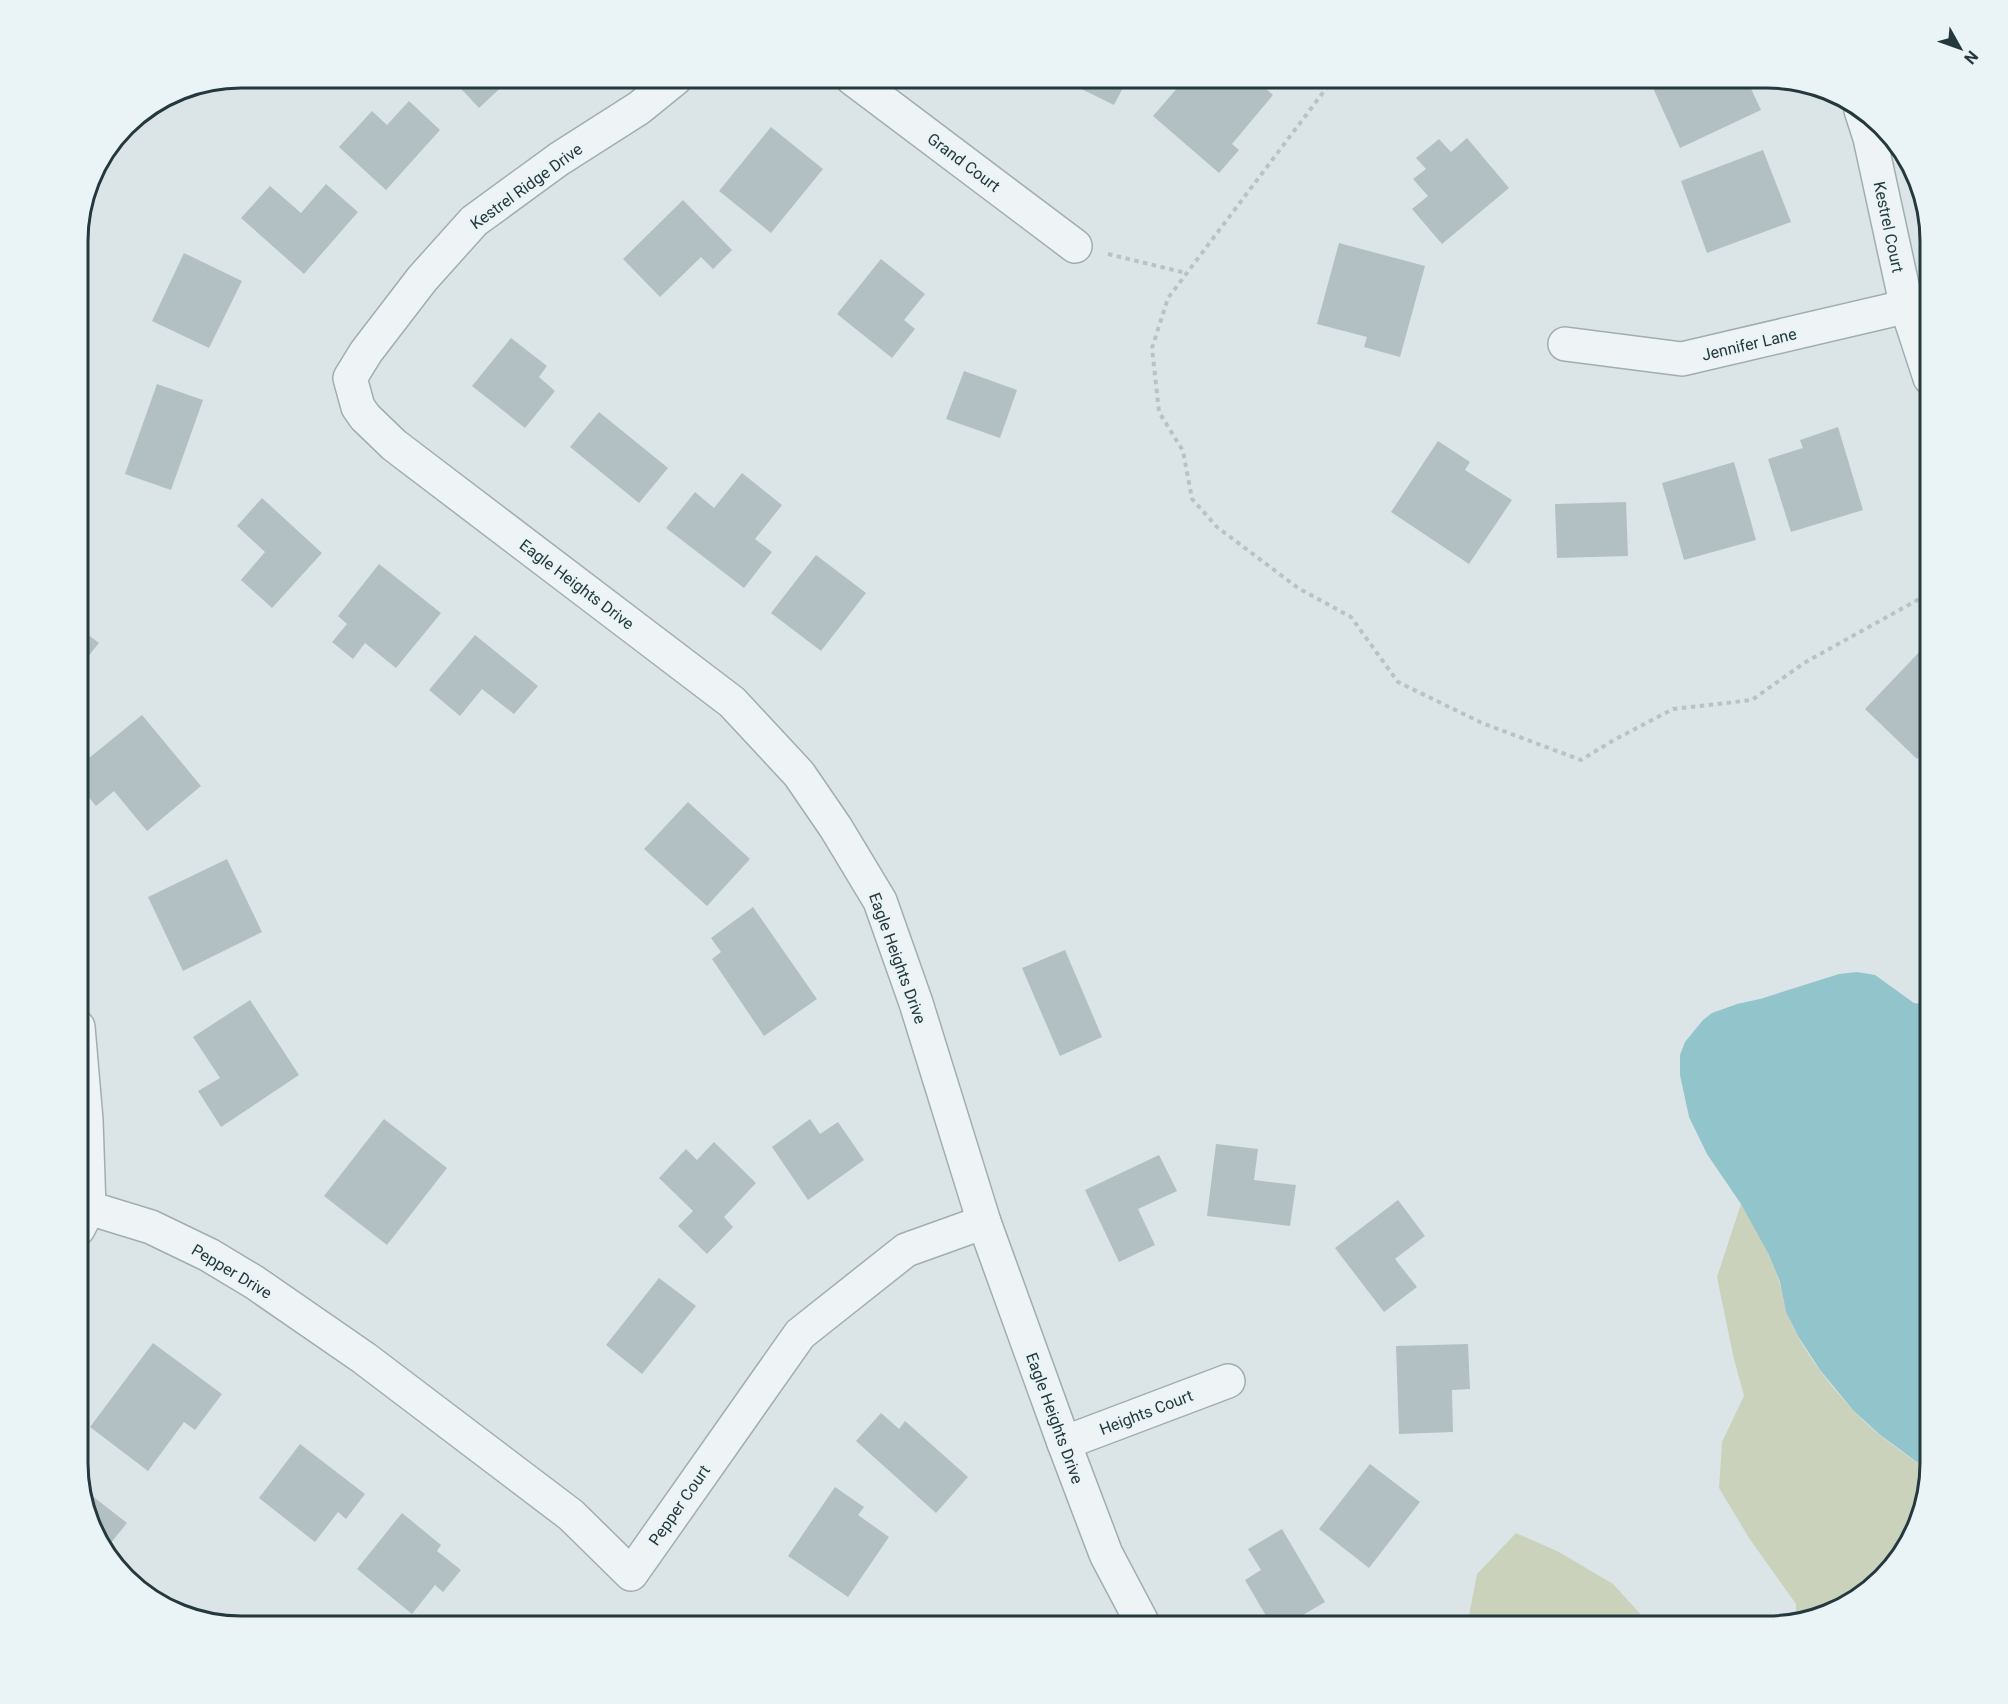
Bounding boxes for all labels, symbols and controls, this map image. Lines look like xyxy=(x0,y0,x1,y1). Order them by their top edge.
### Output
north arrow xyxy=(1930,18,1990,78)
text: N xyxy=(1960,47,1982,68)
street label: Grand Court xyxy=(924,129,1004,196)
street label: Kestrel Ridge Drive xyxy=(467,139,586,233)
street label: Kestrel Court xyxy=(1870,180,1907,274)
street label: Jennifer Lane xyxy=(1700,324,1798,365)
street label: Eagle Heights Drive xyxy=(516,535,638,634)
street label: Eagle Heights Drive xyxy=(865,890,930,1026)
street label: Pepper Drive xyxy=(188,1240,275,1303)
street label: Eagle Heights Drive xyxy=(1022,1350,1087,1486)
street label: Heights Court xyxy=(1097,1386,1196,1439)
street label: Pepper Court xyxy=(645,1461,714,1549)

